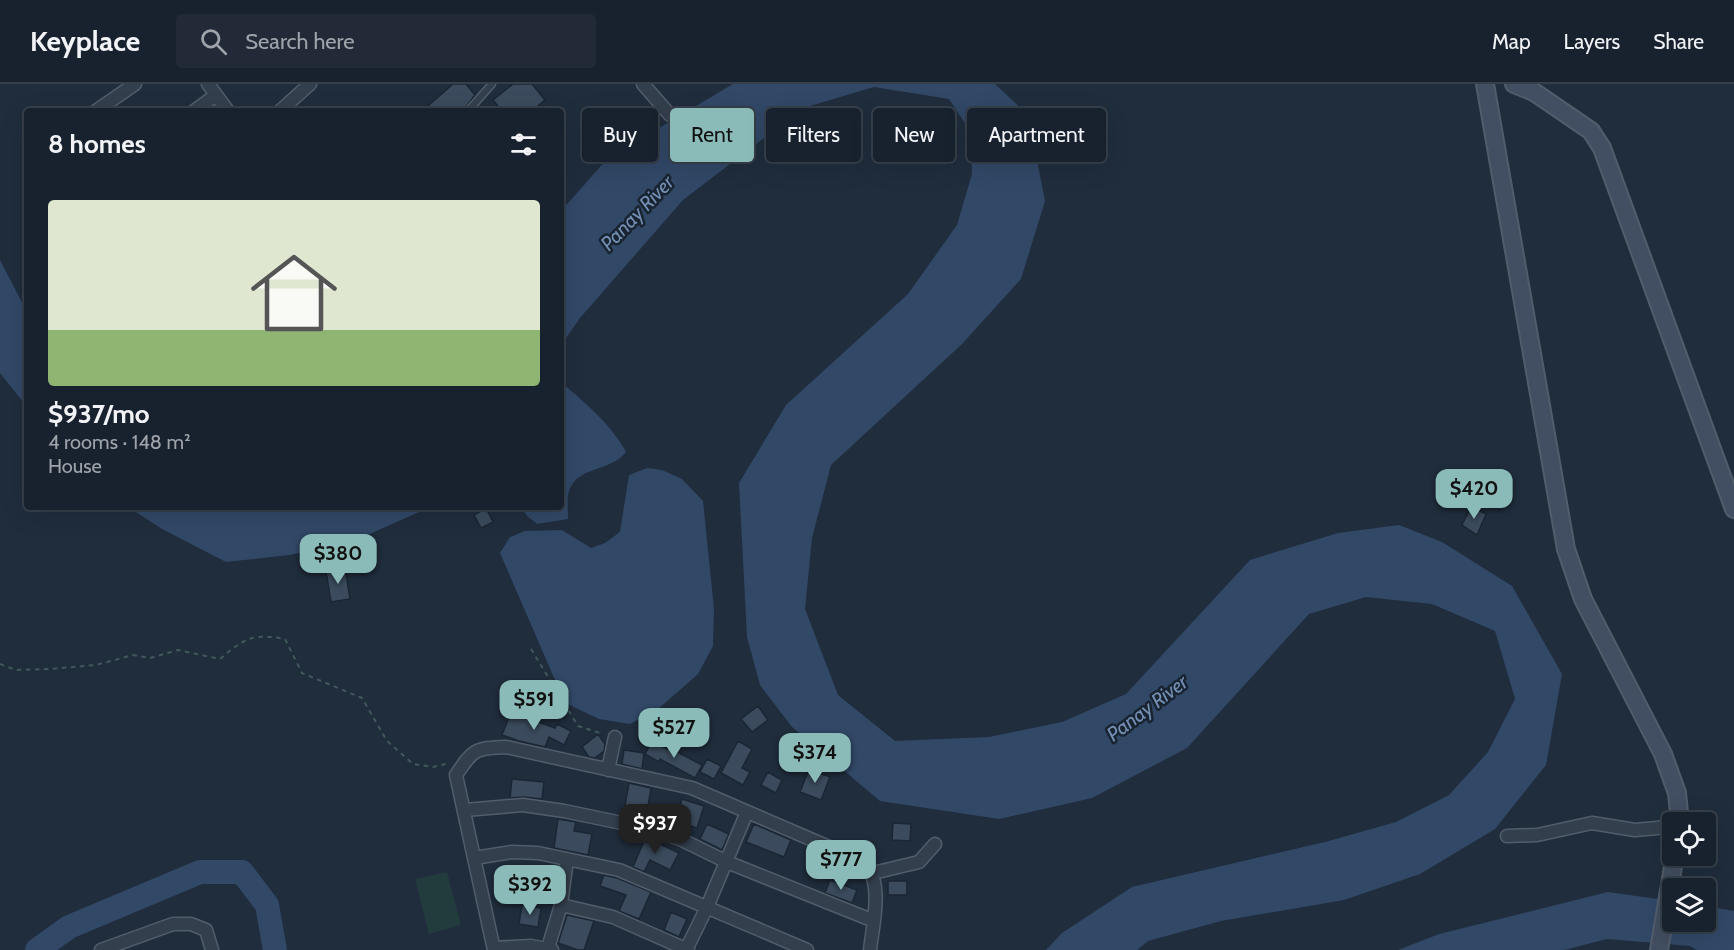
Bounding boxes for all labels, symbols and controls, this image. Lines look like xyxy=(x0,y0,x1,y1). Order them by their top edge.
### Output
search box xyxy=(176,14,596,68)
text: Keyplace xyxy=(30,24,140,58)
icon: search xyxy=(197,25,230,58)
text: Search here xyxy=(245,28,355,55)
text: Map xyxy=(1492,29,1531,54)
text: Layers xyxy=(1564,29,1620,54)
text: Share xyxy=(1653,29,1704,54)
chip: Buy xyxy=(582,108,658,162)
chip: Rent xyxy=(670,108,754,162)
chip: Filters xyxy=(766,108,861,162)
chip: New xyxy=(873,108,955,162)
chip: Apartment xyxy=(967,108,1106,162)
text: 8 homes xyxy=(48,128,146,160)
icon: filters xyxy=(507,128,540,161)
water label: Panay River xyxy=(595,170,679,255)
icon: home xyxy=(240,239,348,347)
text: $937/mo xyxy=(48,398,150,430)
text: 4 rooms · 148 m² xyxy=(48,430,191,454)
text: House xyxy=(48,454,102,478)
pin: $420 xyxy=(1438,469,1510,520)
text: $420 xyxy=(1450,476,1498,500)
pin: $380 xyxy=(302,534,374,585)
text: $380 xyxy=(314,541,362,565)
water label: Panay River xyxy=(1102,669,1193,746)
pin: $591 xyxy=(498,680,570,731)
text: $591 xyxy=(514,687,554,711)
pin: $527 xyxy=(638,708,710,759)
text: $527 xyxy=(652,715,696,739)
pin: $374 xyxy=(779,733,851,784)
text: $374 xyxy=(793,740,837,764)
pin: $937 xyxy=(619,804,691,855)
text: $937 xyxy=(633,811,677,835)
map controls xyxy=(1662,812,1716,932)
button: locate xyxy=(1662,812,1716,866)
pin: $777 xyxy=(805,840,877,891)
text: $777 xyxy=(820,847,862,871)
pin: $392 xyxy=(494,865,566,916)
text: $392 xyxy=(508,872,552,896)
button: layers xyxy=(1662,878,1716,932)

